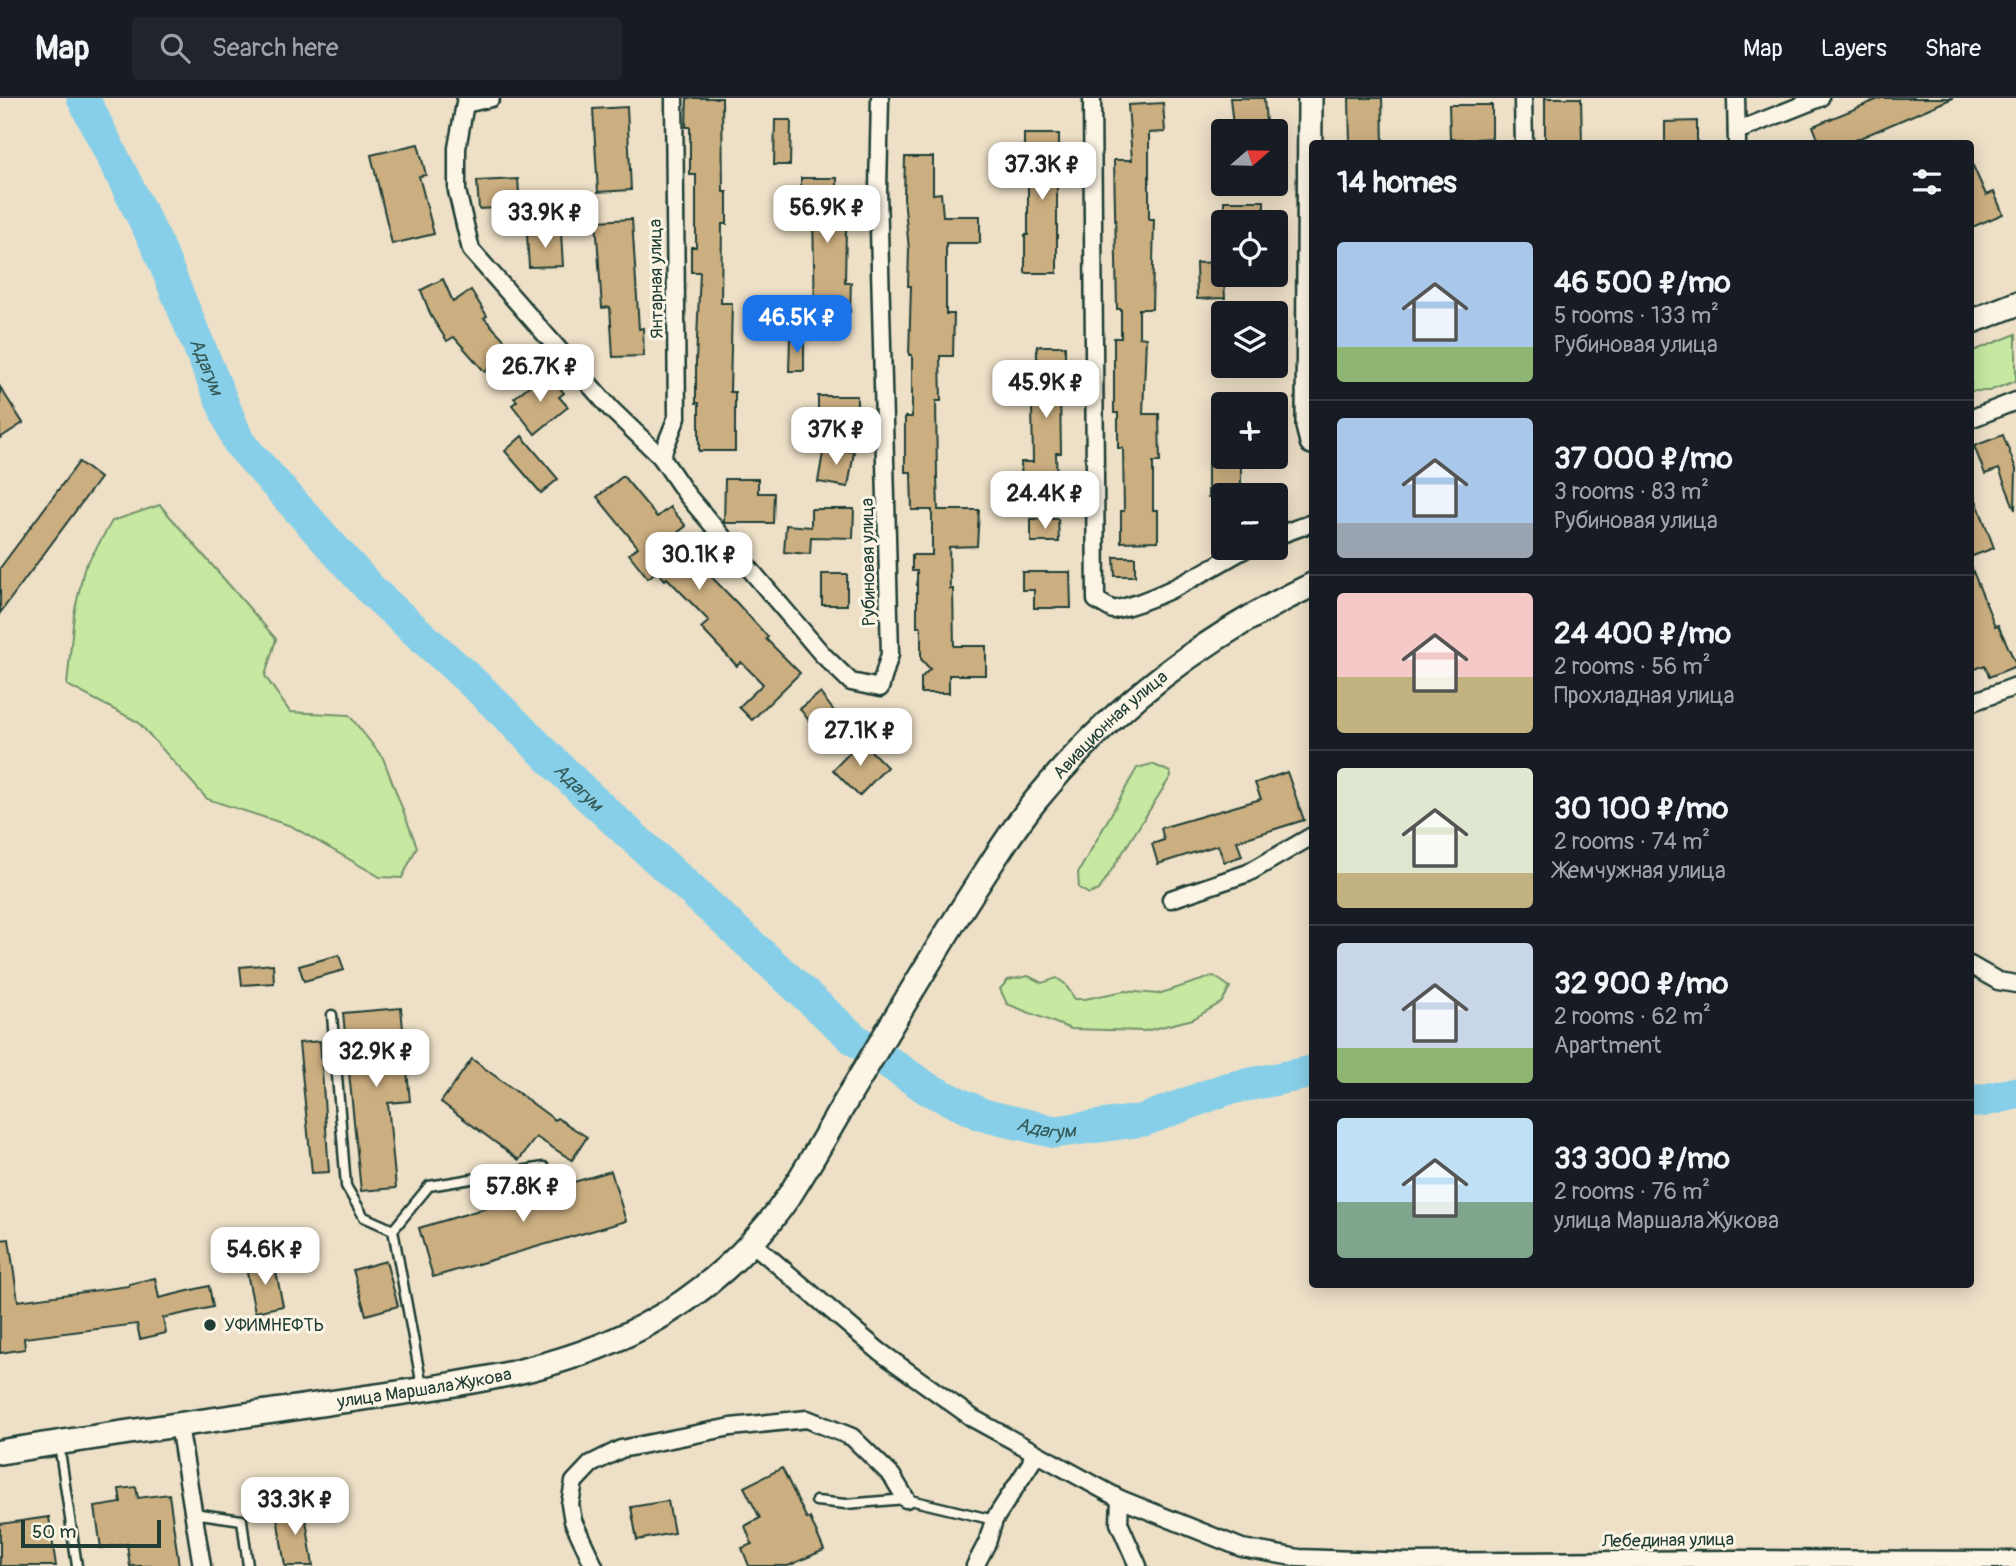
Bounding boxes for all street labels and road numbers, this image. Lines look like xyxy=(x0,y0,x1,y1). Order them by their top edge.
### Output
street label: Янтарная улица xyxy=(644,219,669,339)
street label: Рубиновая улица xyxy=(856,498,881,626)
street label: Авиационная улица xyxy=(1048,666,1172,784)
street label: улица Маршала Жукова xyxy=(335,1363,514,1414)
street label: Лебединая улица xyxy=(1601,1528,1734,1553)

